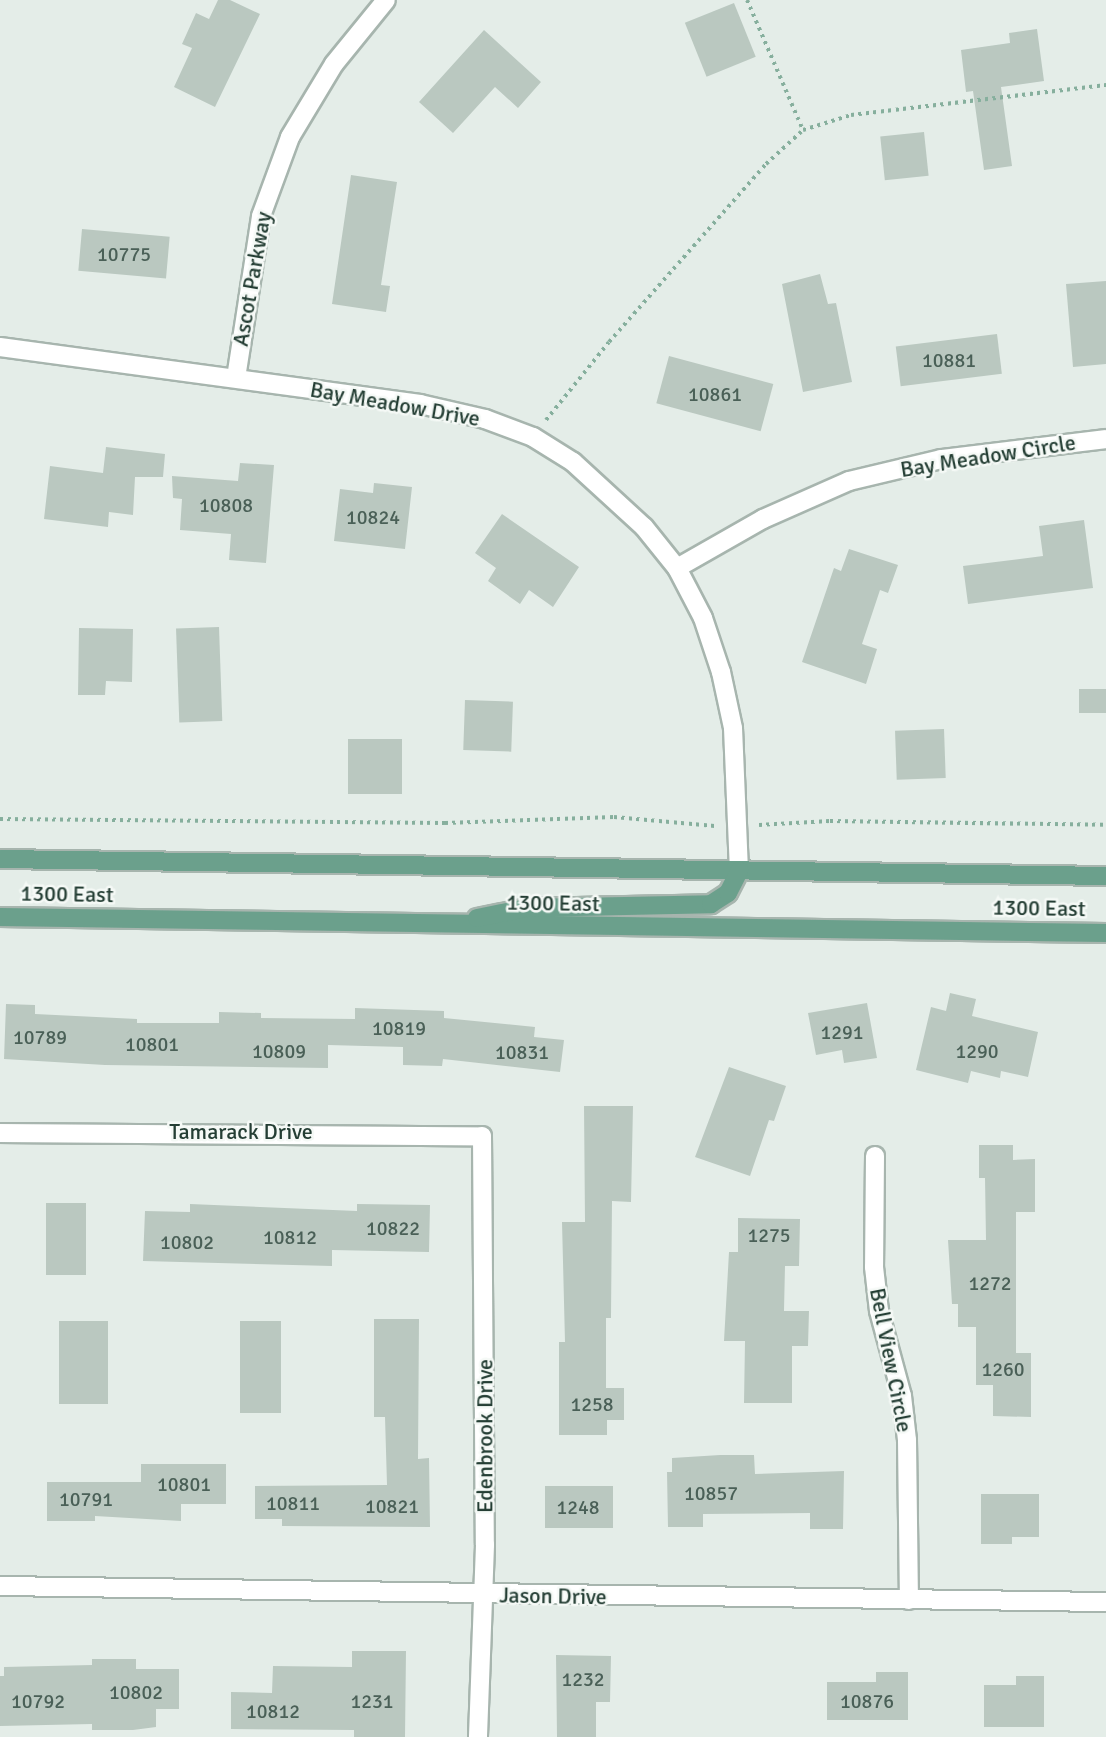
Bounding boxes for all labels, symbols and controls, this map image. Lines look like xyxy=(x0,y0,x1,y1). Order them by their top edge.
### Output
street label: Ascot Parkway xyxy=(227,210,277,348)
house number: 10775 xyxy=(97,242,151,266)
house number: 10881 xyxy=(922,348,976,372)
street label: Bay Meadow Drive xyxy=(308,376,482,432)
house number: 10861 xyxy=(688,382,742,406)
street label: Bay Meadow Circle xyxy=(898,429,1078,483)
house number: 10808 xyxy=(199,493,253,517)
house number: 10824 xyxy=(346,505,400,529)
street label: 1300 East xyxy=(20,880,114,908)
street label: 1300 East xyxy=(506,889,600,917)
street label: 1300 East xyxy=(992,894,1086,922)
house number: 10819 xyxy=(372,1016,426,1040)
house number: 1291 xyxy=(820,1020,864,1044)
house number: 10789 xyxy=(13,1025,67,1049)
house number: 10801 xyxy=(125,1032,179,1056)
house number: 10809 xyxy=(252,1039,306,1063)
house number: 1290 xyxy=(955,1039,999,1063)
house number: 10831 xyxy=(495,1040,549,1064)
street label: Tamarack Drive xyxy=(169,1119,313,1145)
house number: 10822 xyxy=(366,1216,420,1240)
house number: 1275 xyxy=(747,1223,791,1247)
house number: 10812 xyxy=(263,1225,317,1249)
house number: 10802 xyxy=(160,1230,214,1254)
house number: 1272 xyxy=(968,1271,1012,1295)
street label: Bell View Circle xyxy=(864,1286,918,1434)
house number: 1260 xyxy=(981,1357,1025,1381)
street label: Edenbrook Drive xyxy=(472,1359,498,1513)
house number: 1258 xyxy=(570,1392,614,1416)
house number: 10801 xyxy=(157,1472,211,1496)
house number: 10857 xyxy=(684,1481,738,1505)
house number: 10791 xyxy=(59,1487,113,1511)
house number: 10811 xyxy=(266,1491,320,1515)
house number: 10821 xyxy=(365,1494,419,1518)
house number: 1248 xyxy=(556,1495,600,1519)
street label: Jason Drive xyxy=(499,1582,607,1610)
house number: 1232 xyxy=(561,1667,605,1691)
house number: 10802 xyxy=(109,1680,163,1704)
house number: 10792 xyxy=(11,1689,65,1713)
house number: 1231 xyxy=(350,1689,394,1713)
house number: 10876 xyxy=(840,1689,894,1713)
house number: 10812 xyxy=(246,1699,300,1723)

